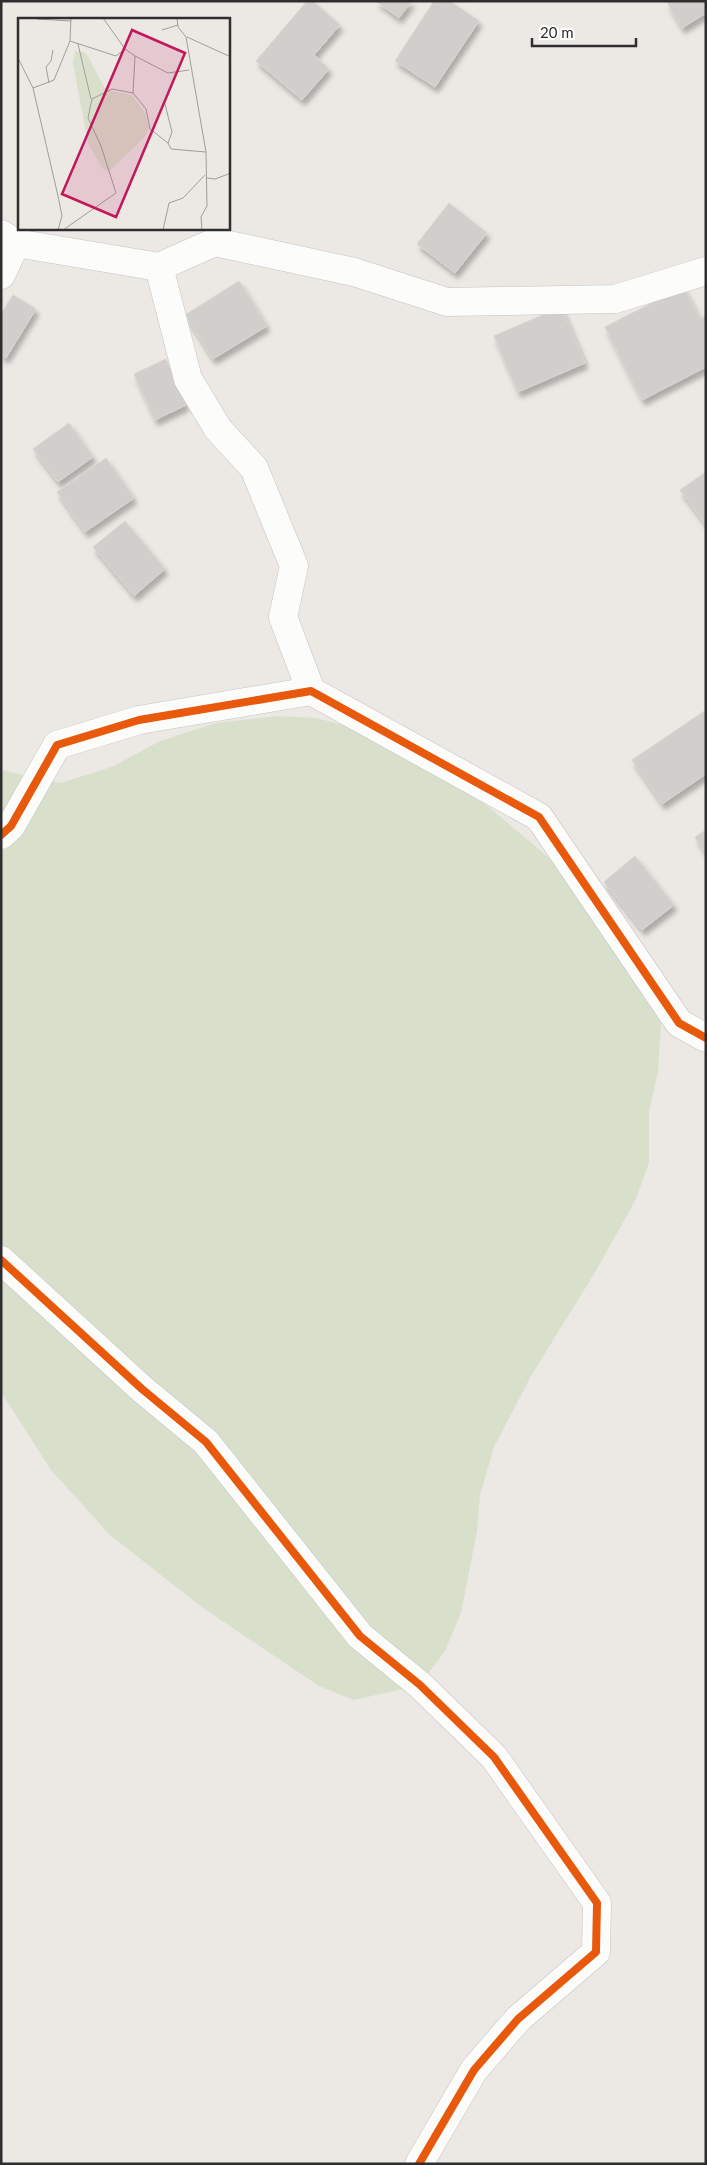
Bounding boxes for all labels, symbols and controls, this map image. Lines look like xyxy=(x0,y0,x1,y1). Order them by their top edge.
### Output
scale bar xyxy=(532,15,636,47)
inset map xyxy=(18,18,230,230)
text: 20 m xyxy=(540,23,574,41)

